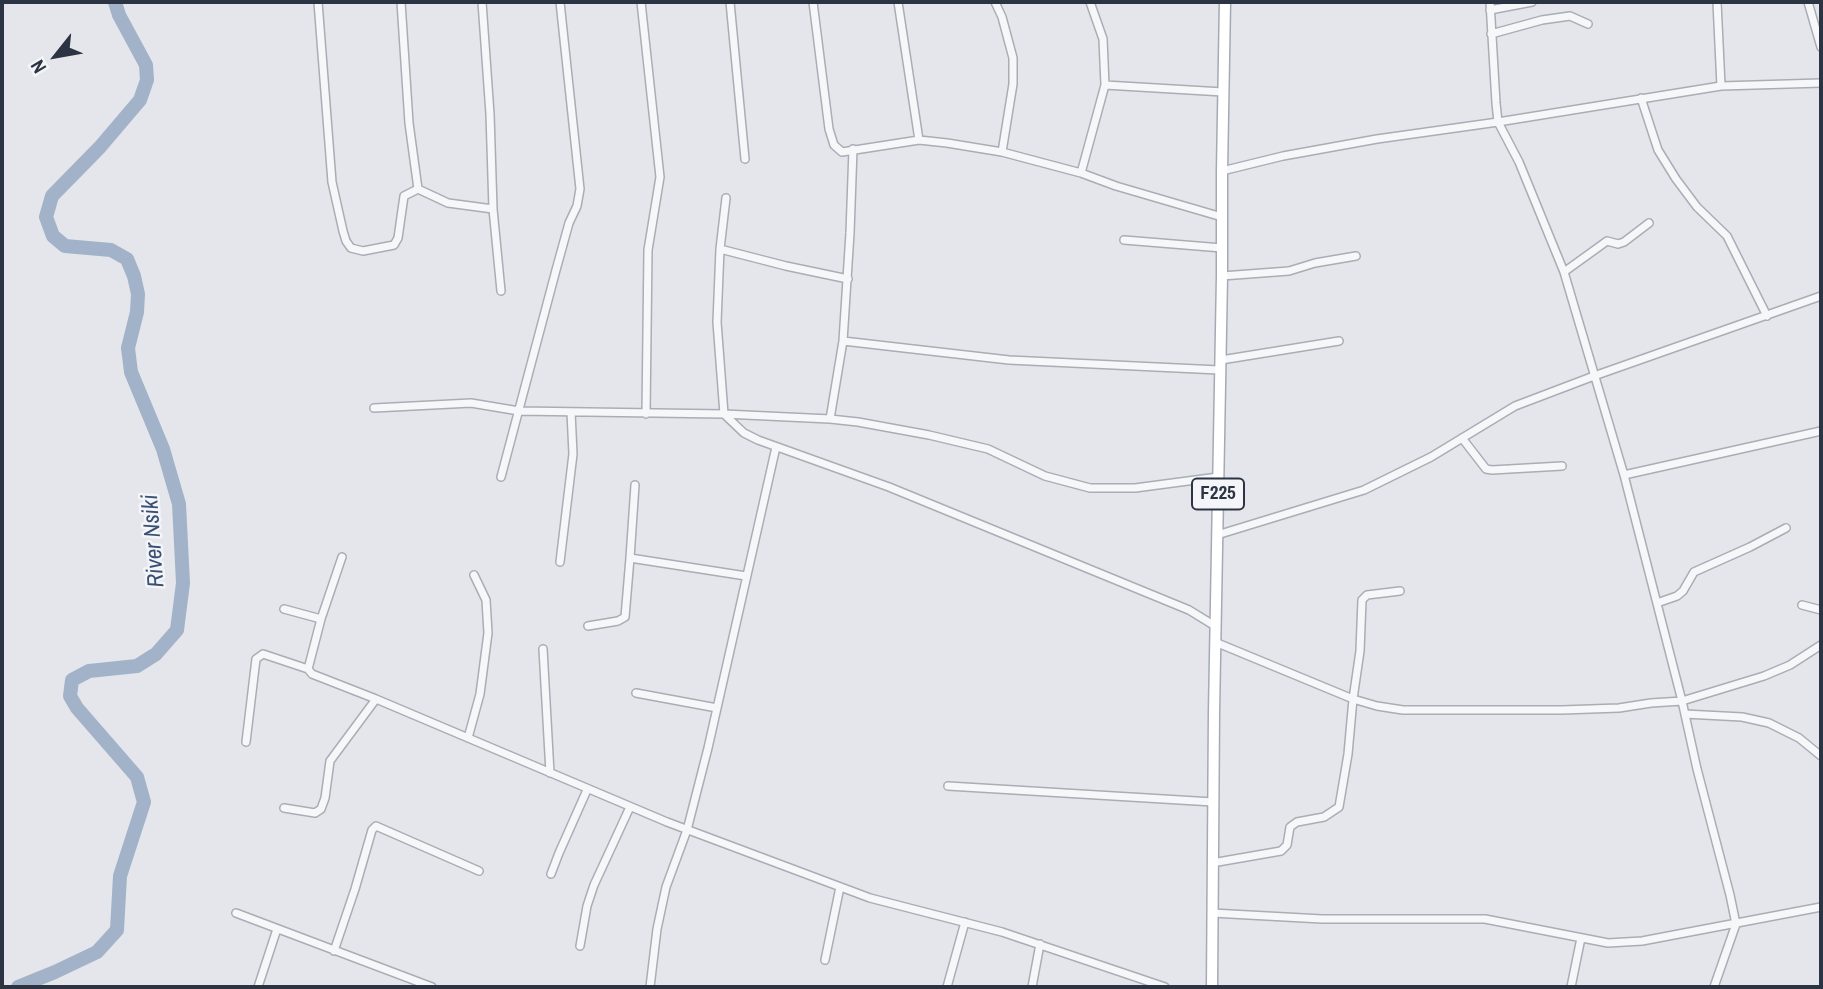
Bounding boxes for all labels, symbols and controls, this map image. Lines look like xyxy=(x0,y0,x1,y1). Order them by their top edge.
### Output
north arrow xyxy=(21,21,91,91)
text: N xyxy=(24,55,52,78)
road number: F225 xyxy=(1192,478,1244,509)
water label: River Nsiki xyxy=(137,494,171,588)

